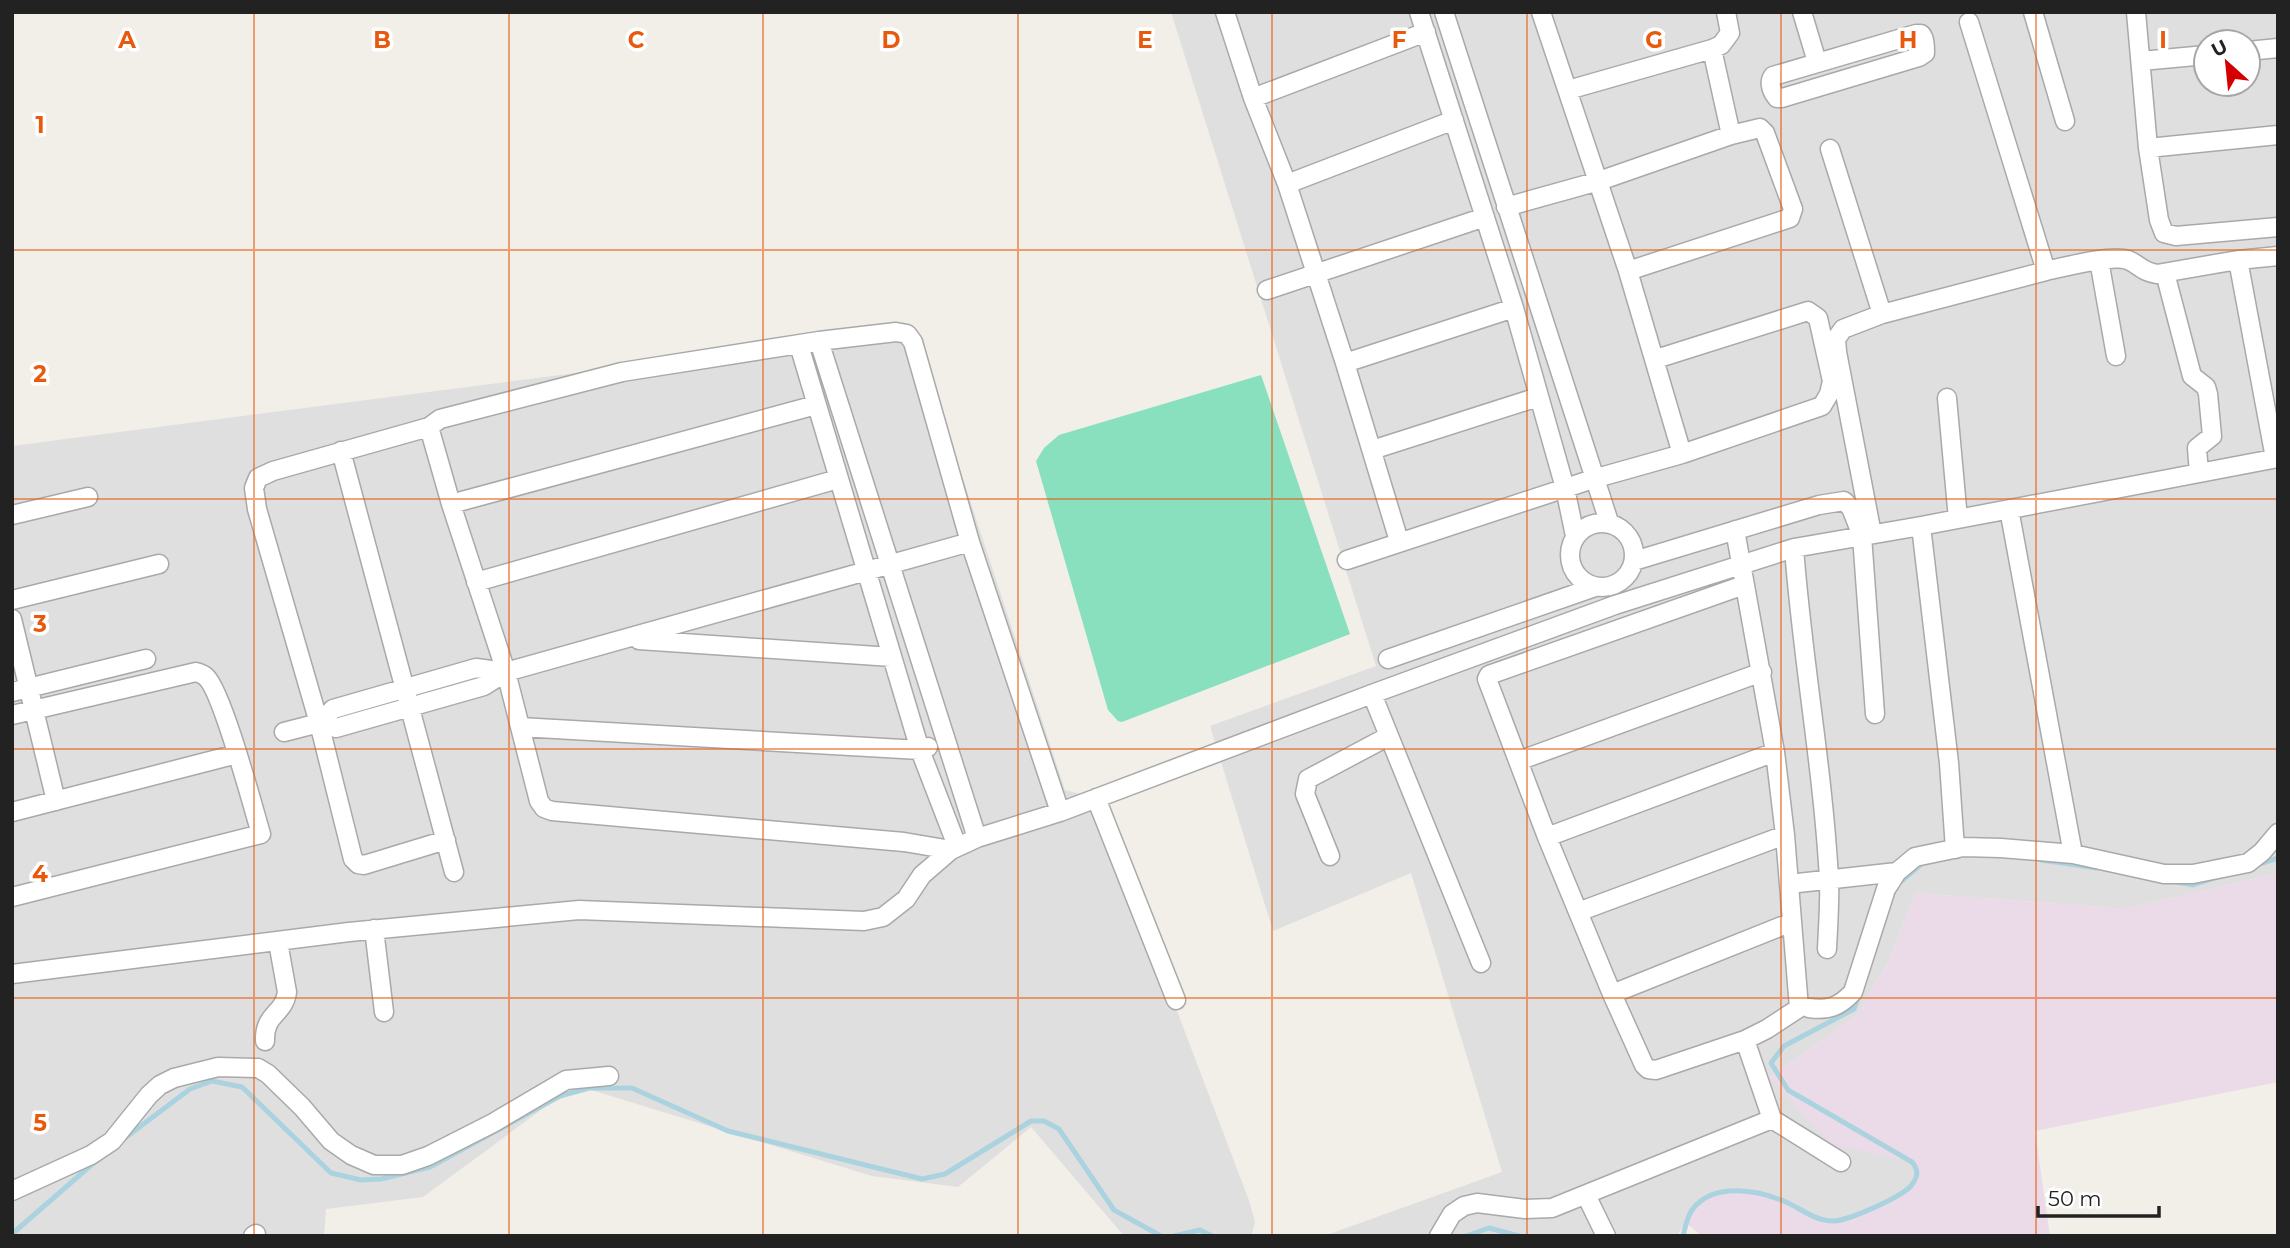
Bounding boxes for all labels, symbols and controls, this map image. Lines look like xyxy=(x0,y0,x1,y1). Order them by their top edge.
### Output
text: A xyxy=(117,26,136,54)
text: B xyxy=(373,26,391,54)
text: C xyxy=(628,26,645,54)
text: D xyxy=(882,26,901,54)
text: E xyxy=(1137,26,1153,54)
text: F xyxy=(1392,26,1407,54)
text: G xyxy=(1645,26,1663,54)
text: H xyxy=(1899,26,1917,54)
text: I xyxy=(2159,26,2167,54)
north arrow xyxy=(2192,28,2262,98)
text: U xyxy=(2208,35,2231,62)
text: 1 xyxy=(35,111,45,139)
text: 2 xyxy=(33,360,47,388)
text: 3 xyxy=(32,610,47,638)
text: 4 xyxy=(32,860,48,888)
text: 5 xyxy=(33,1109,47,1137)
scale bar xyxy=(2038,1174,2159,1218)
text: 50 m xyxy=(2048,1186,2102,1211)

